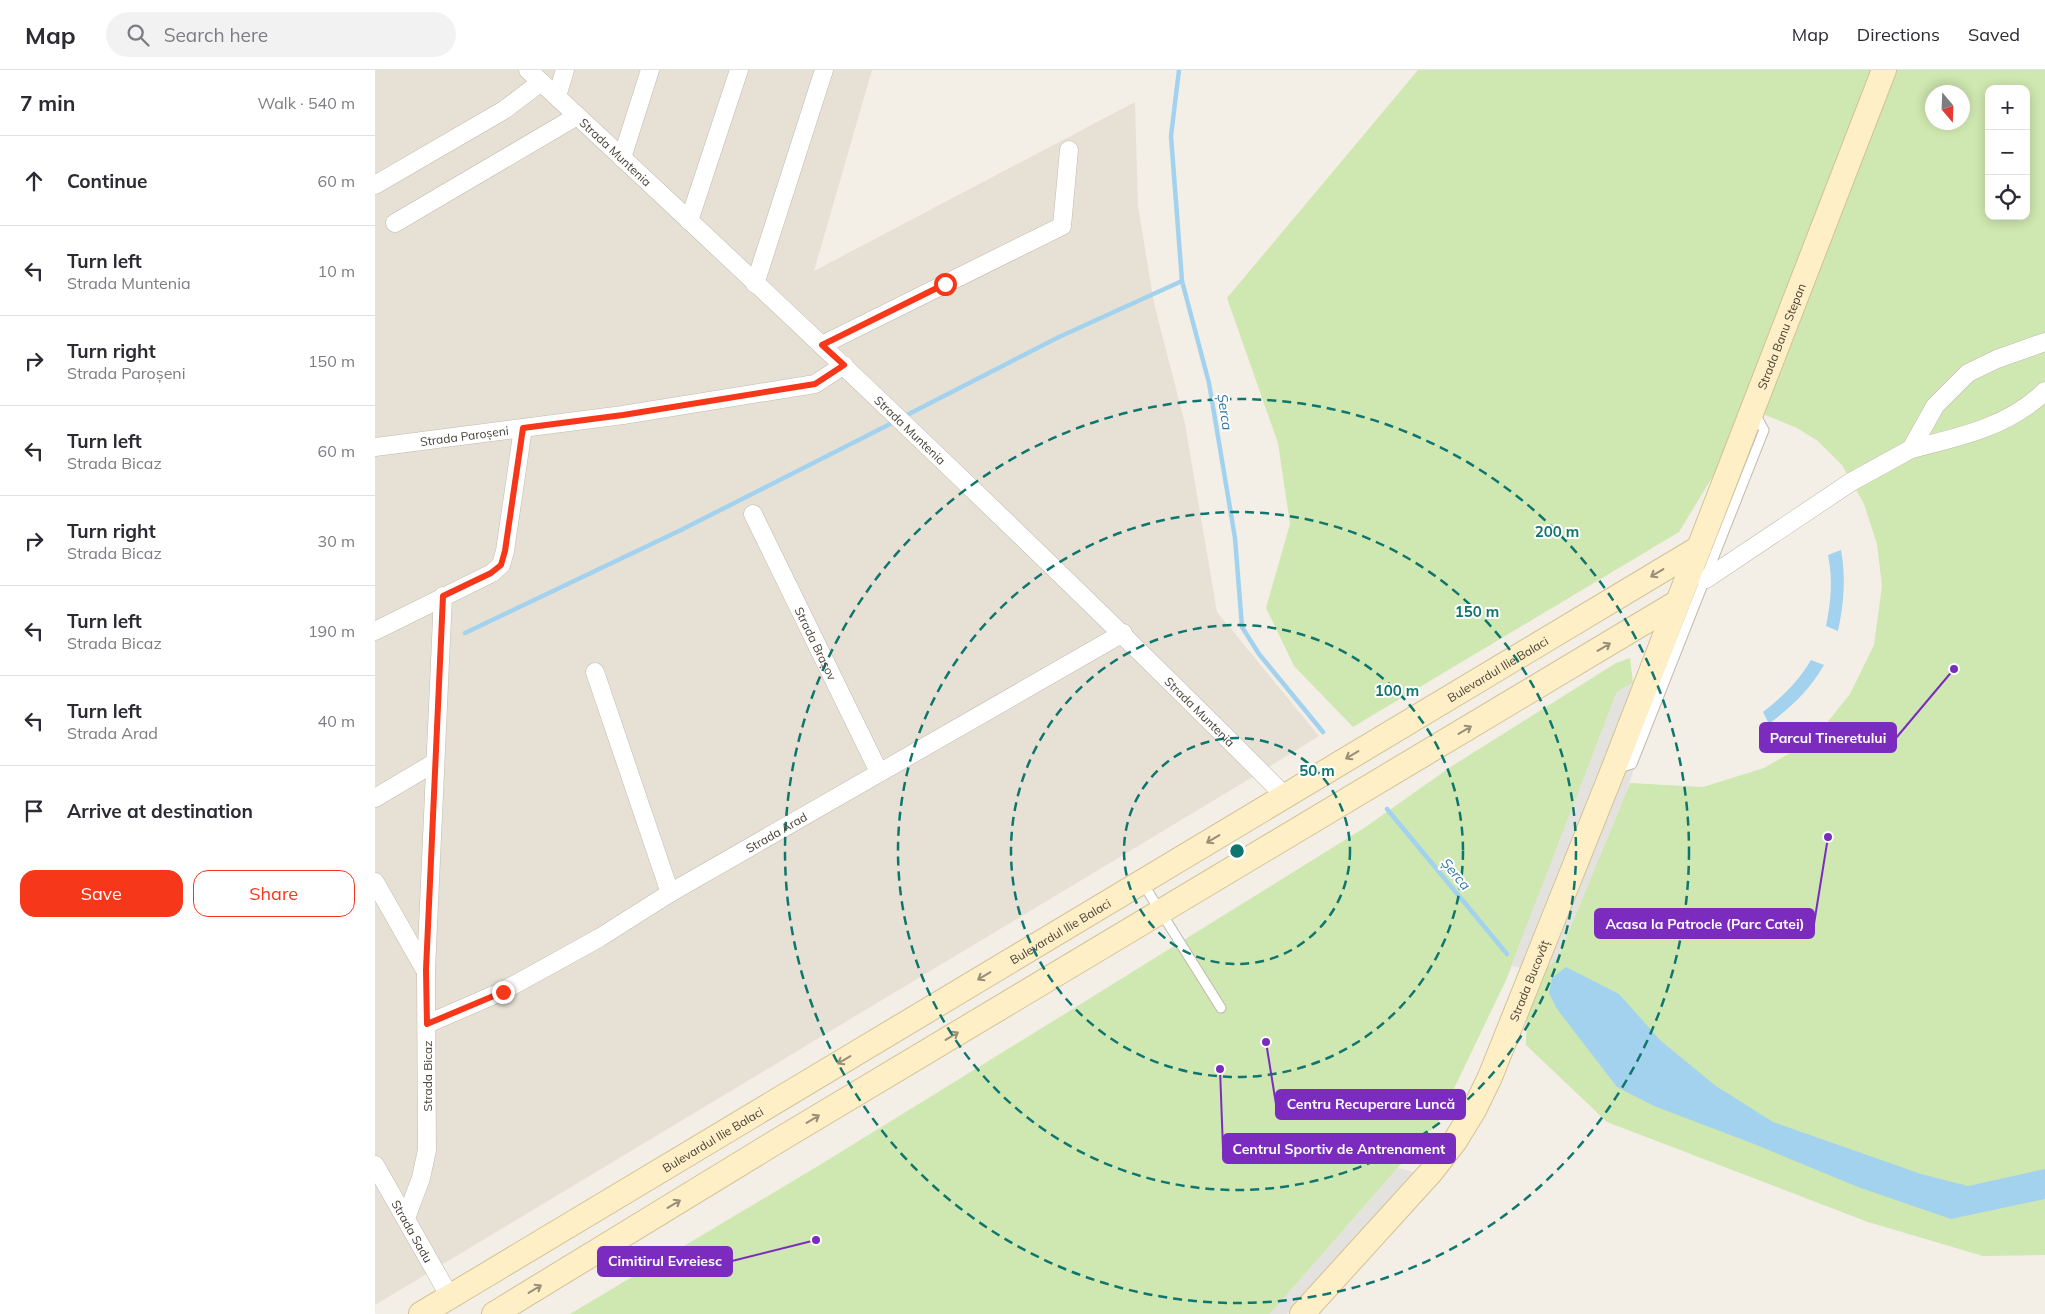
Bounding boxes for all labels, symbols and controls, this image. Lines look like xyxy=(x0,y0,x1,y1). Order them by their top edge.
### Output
search box xyxy=(106,12,456,57)
text: Map xyxy=(25,20,76,50)
icon: search xyxy=(124,21,152,49)
text: Search here xyxy=(164,23,268,47)
text: Map xyxy=(1792,23,1829,46)
text: Directions xyxy=(1857,23,1940,46)
text: Saved xyxy=(1968,23,2020,46)
north arrow xyxy=(1925,85,1970,130)
map controls xyxy=(1985,85,2030,220)
button: + xyxy=(1985,85,2030,130)
text: 7 min xyxy=(20,90,75,116)
text: Walk · 540 m xyxy=(257,93,355,113)
street label: Strada Muntenia xyxy=(577,115,655,189)
button: − xyxy=(1985,130,2030,175)
icon: ahead xyxy=(20,167,48,195)
text: Continue xyxy=(67,169,147,193)
text: 60 m xyxy=(318,171,355,191)
button: locate xyxy=(1985,175,2030,220)
text: Turn left xyxy=(67,249,142,273)
icon: left xyxy=(20,257,48,285)
text: 10 m xyxy=(318,261,355,281)
text: Strada Muntenia xyxy=(67,273,191,293)
route start xyxy=(934,273,957,296)
street label: Strada Banu Stepan xyxy=(1754,281,1808,391)
text: Turn right xyxy=(67,339,156,363)
icon: right xyxy=(20,347,48,375)
text: 150 m xyxy=(308,351,355,371)
text: Strada Paroșeni xyxy=(67,363,186,383)
street label: Strada Muntenia xyxy=(872,392,949,467)
water label: Șerca xyxy=(1213,393,1237,431)
street label: Strada Paroșeni xyxy=(419,422,509,449)
text: Turn left xyxy=(67,429,142,453)
icon: left xyxy=(20,437,48,465)
text: 60 m xyxy=(318,441,355,461)
text: Strada Bicaz xyxy=(67,453,162,473)
text: Turn right xyxy=(67,519,156,543)
text: 200 m xyxy=(1535,522,1579,541)
icon: right xyxy=(20,527,48,555)
text: 30 m xyxy=(318,531,355,551)
text: Strada Bicaz xyxy=(67,543,162,563)
one-way arrow xyxy=(1651,568,1665,578)
text: 150 m xyxy=(1455,602,1499,621)
street label: Strada Brașov xyxy=(792,604,841,683)
text: Turn left xyxy=(67,609,142,633)
icon: left xyxy=(20,617,48,645)
text: 190 m xyxy=(308,621,355,641)
text: Strada Bicaz xyxy=(67,633,162,653)
street label: Bulevardul Ilie Balaci xyxy=(1444,633,1551,705)
one-way arrow xyxy=(1597,641,1611,651)
street label: Strada Muntenia xyxy=(1162,673,1238,749)
text: 100 m xyxy=(1375,681,1419,700)
text: Turn left xyxy=(67,699,142,723)
icon: left xyxy=(20,707,48,735)
text: 40 m xyxy=(318,711,355,731)
text: Strada Arad xyxy=(67,723,158,743)
callout: Parcul Tineretului xyxy=(1760,723,1896,752)
one-way arrow xyxy=(1457,724,1471,734)
text: Parcul Tineretului xyxy=(1770,729,1886,747)
one-way arrow xyxy=(1346,751,1360,761)
text: 50 m xyxy=(1299,761,1335,780)
icon: arrive xyxy=(20,797,48,825)
text: Arrive at destination xyxy=(67,799,253,823)
street label: Strada Arad xyxy=(743,809,810,856)
one-way arrow xyxy=(1207,834,1221,844)
centre of rings xyxy=(1228,842,1246,860)
water label: Șerca xyxy=(1437,854,1475,894)
button: Save xyxy=(20,870,183,917)
button: Share xyxy=(193,870,355,917)
street label: Bulevardul Ilie Balaci xyxy=(1007,895,1113,967)
callout: Acasa la Patrocle (Parc Catei) xyxy=(1595,909,1814,938)
text: Acasa la Patrocle (Parc Catei) xyxy=(1605,915,1805,933)
street label: Strada Bucovăț xyxy=(1506,938,1553,1023)
one-way arrow xyxy=(977,972,991,982)
route end xyxy=(492,981,515,1004)
one-way arrow xyxy=(944,1030,958,1040)
street label: Strada Bicaz xyxy=(420,1040,435,1112)
one-way arrow xyxy=(838,1056,852,1066)
callout: Centru Recuperare Luncă xyxy=(1276,1090,1465,1119)
text: Centru Recuperare Luncă xyxy=(1287,1095,1455,1113)
street label: Bulevardul Ilie Balaci xyxy=(659,1103,766,1175)
one-way arrow xyxy=(805,1114,819,1124)
callout: Centrul Sportiv de Antrenament xyxy=(1223,1134,1455,1163)
text: Centrul Sportiv de Antrenament xyxy=(1233,1140,1446,1158)
street label: Strada Sadu xyxy=(389,1197,436,1265)
one-way arrow xyxy=(666,1198,680,1208)
callout: Cimitirul Evreiesc xyxy=(598,1247,732,1276)
text: Cimitirul Evreiesc xyxy=(608,1252,722,1270)
one-way arrow xyxy=(528,1283,542,1293)

